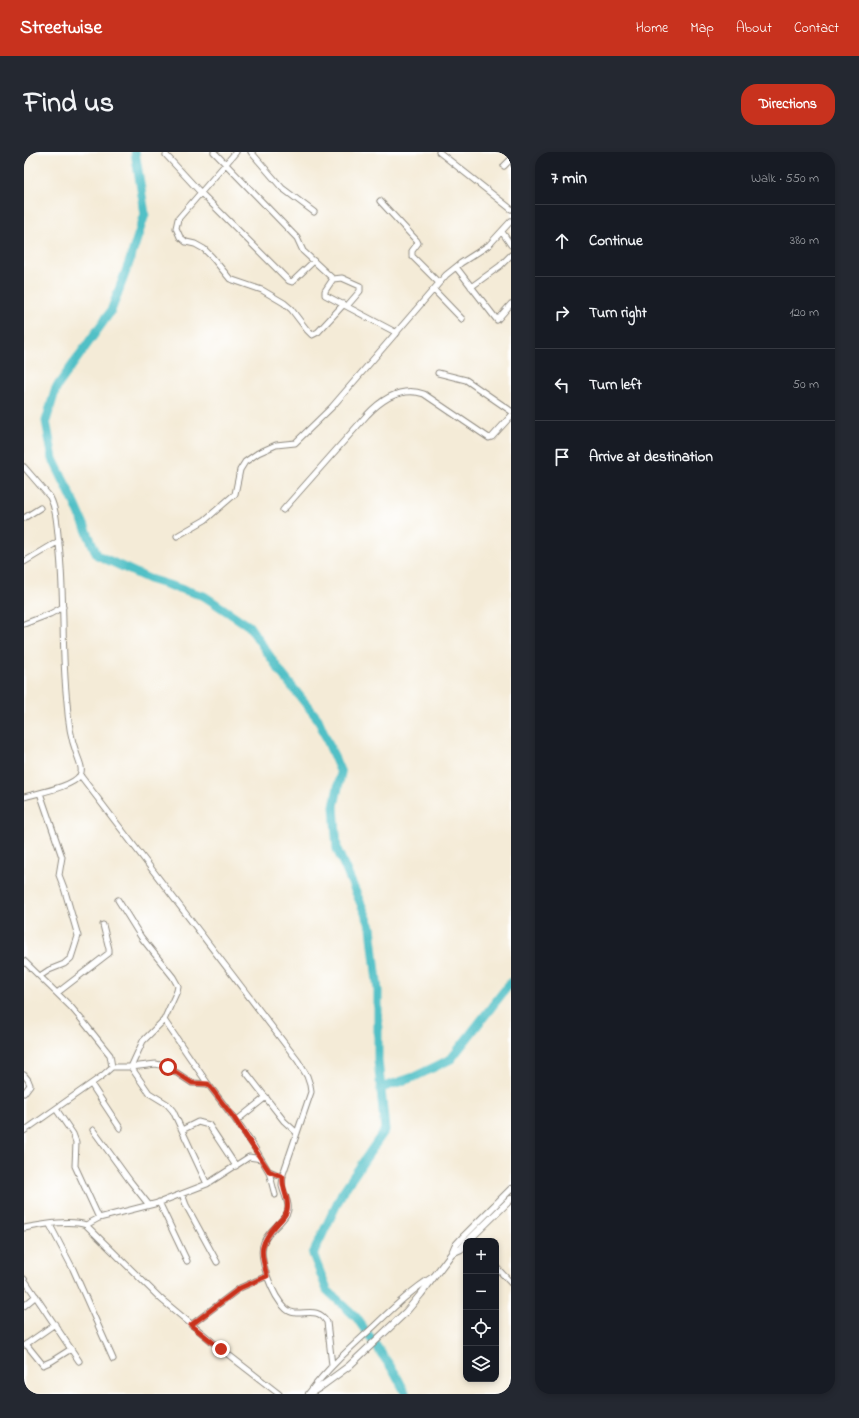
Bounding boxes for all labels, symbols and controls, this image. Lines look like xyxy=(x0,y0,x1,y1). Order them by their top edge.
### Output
text: Streetwise xyxy=(20,15,102,42)
text: Home xyxy=(636,18,668,39)
text: Map xyxy=(690,18,714,39)
text: About xyxy=(736,18,772,39)
text: Contact xyxy=(794,18,839,39)
text: Find us xyxy=(24,84,114,125)
button: Directions xyxy=(741,84,835,125)
text: 7 min xyxy=(551,166,587,191)
text: Walk · 550 m xyxy=(751,169,819,188)
icon: ahead xyxy=(551,230,573,252)
text: Continue xyxy=(589,230,643,252)
text: 380 m xyxy=(790,231,819,250)
icon: right xyxy=(551,302,573,324)
text: Turn right xyxy=(589,302,647,324)
text: 120 m xyxy=(789,303,819,322)
icon: left xyxy=(551,374,573,396)
text: Turn left xyxy=(589,374,642,396)
text: 50 m xyxy=(793,375,819,394)
icon: arrive xyxy=(551,446,573,468)
text: Arrive at destination xyxy=(589,446,713,468)
route start xyxy=(159,1058,177,1076)
map controls xyxy=(463,1238,499,1382)
button: + xyxy=(463,1238,499,1274)
button: − xyxy=(463,1274,499,1310)
button: locate xyxy=(463,1310,499,1346)
route end xyxy=(212,1340,230,1358)
button: layers xyxy=(463,1346,499,1382)

